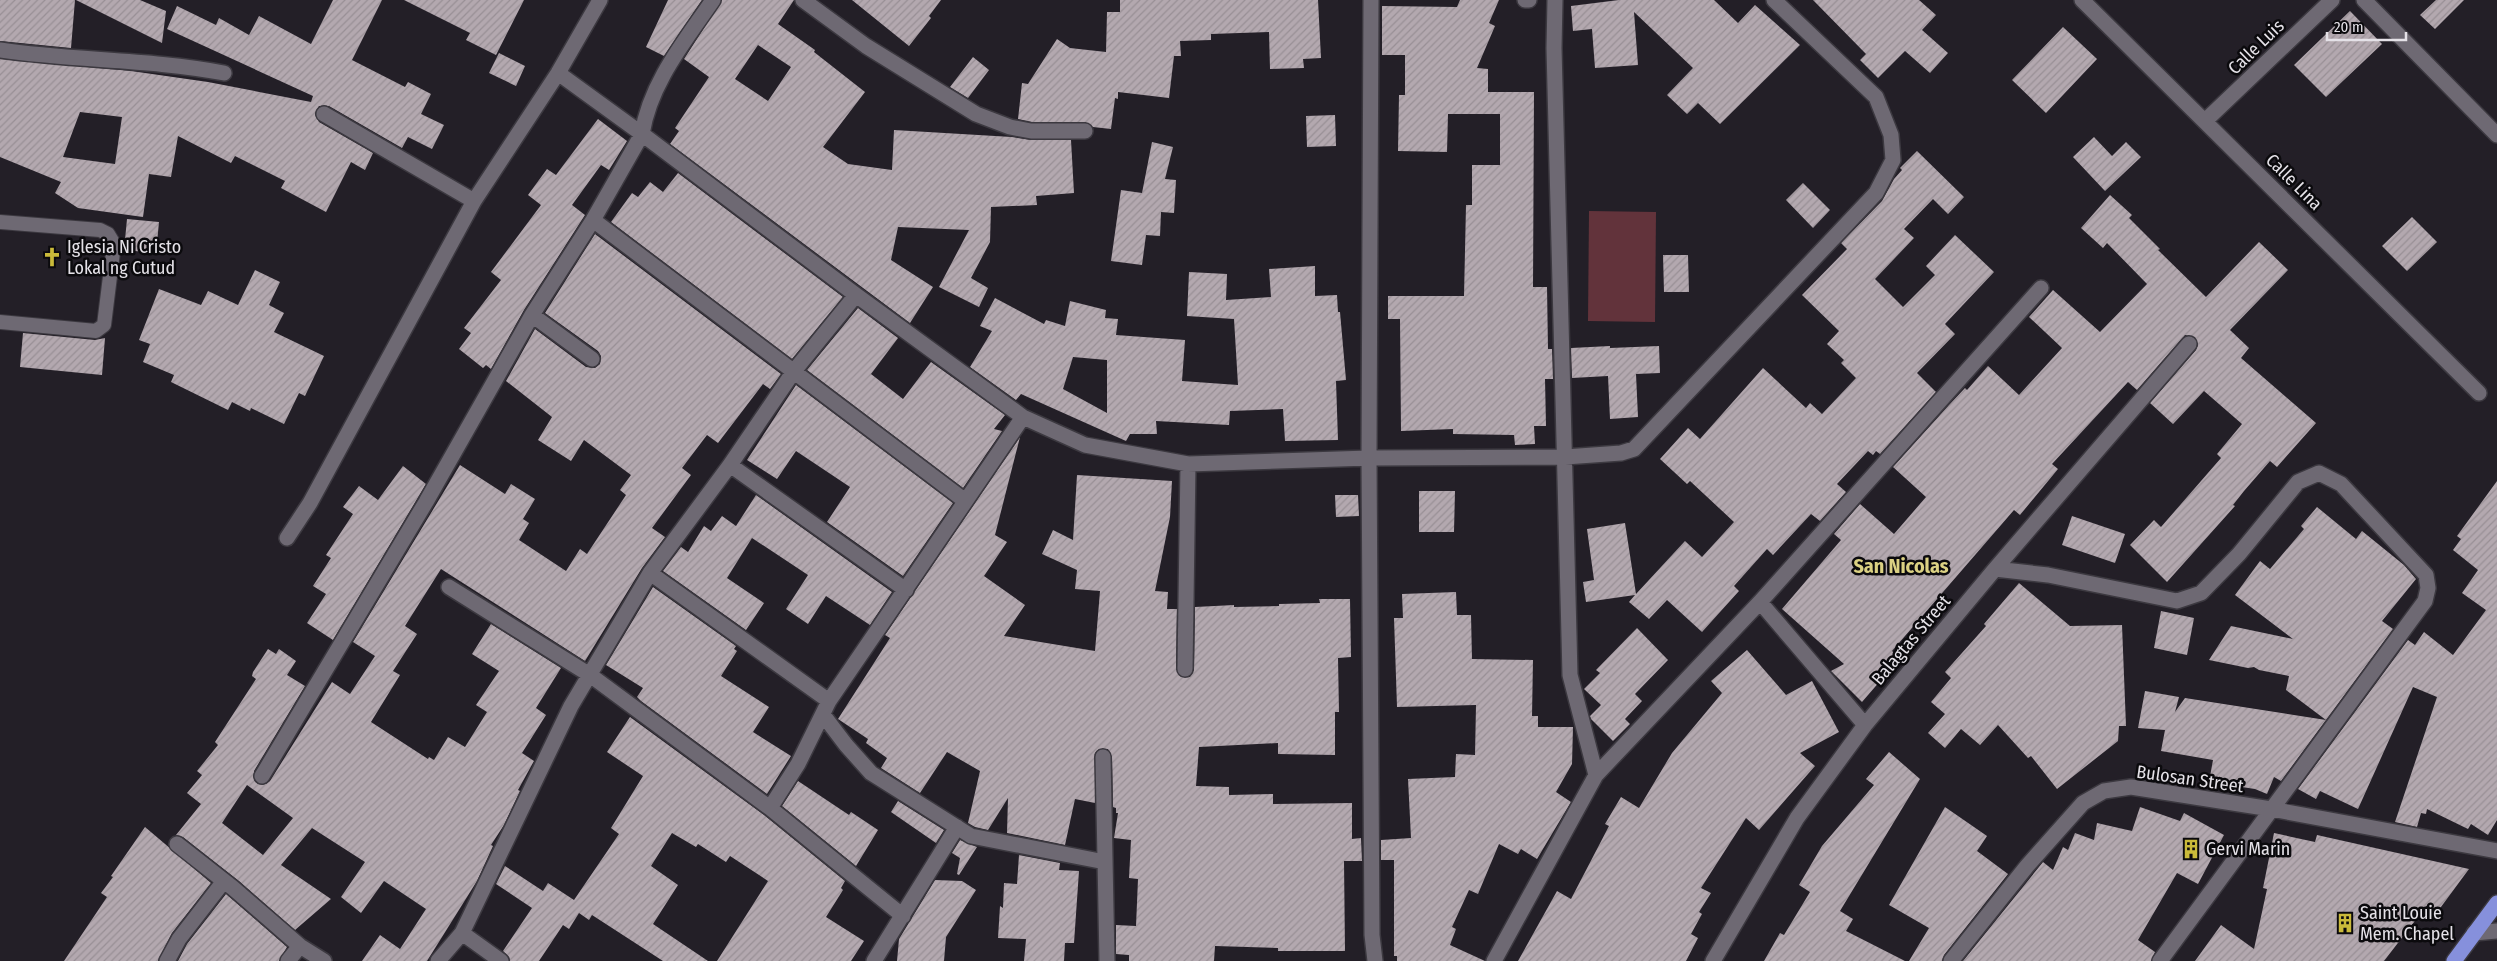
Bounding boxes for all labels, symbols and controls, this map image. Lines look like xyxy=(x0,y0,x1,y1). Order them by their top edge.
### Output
scale bar xyxy=(2327,10,2406,42)
street label: Calle Luis xyxy=(2223,15,2289,79)
text: 20 m xyxy=(2334,18,2364,36)
street label: Calle Lina xyxy=(2261,149,2327,215)
place label: Iglesia Ni Cristo Lokal ng Cutud xyxy=(67,236,181,279)
church icon: Iglesia Ni Cristo Lokal ng Cutud xyxy=(41,246,63,268)
district label: San Nicolas xyxy=(1853,554,1949,578)
street label: Balagtas Street xyxy=(1867,590,1955,690)
street label: Bulosan Street xyxy=(2135,761,2245,797)
building icon: Gervi Marin xyxy=(2180,838,2202,860)
place label: Gervi Marin xyxy=(2206,838,2290,860)
place label: Saint Louie Mem. Chapel xyxy=(2360,902,2454,945)
building icon: Saint Louie Mem. Chapel xyxy=(2334,912,2356,934)

